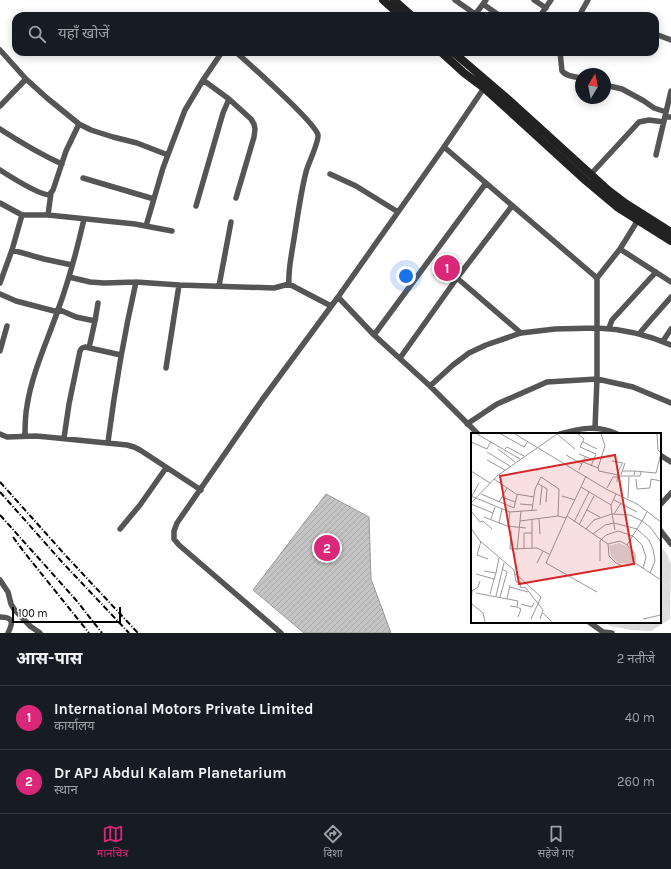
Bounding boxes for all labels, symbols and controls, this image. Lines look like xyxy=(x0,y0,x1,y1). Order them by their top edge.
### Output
search box xyxy=(12,12,659,56)
icon: search xyxy=(26,23,48,45)
text: यहाँ खोजें xyxy=(58,24,109,42)
north arrow xyxy=(575,68,611,104)
pin: 1 xyxy=(434,253,460,283)
your location xyxy=(396,266,416,286)
inset map xyxy=(471,433,661,623)
pin: 2 xyxy=(314,533,340,563)
scale bar xyxy=(12,605,121,624)
text: 100 m xyxy=(18,607,48,620)
text: आस-पास xyxy=(16,648,82,668)
text: 2 नतीजे xyxy=(617,651,655,666)
text: International Motors Private Limited xyxy=(54,700,314,718)
text: 1 xyxy=(27,710,31,725)
text: 40 m xyxy=(625,710,655,725)
text: कार्यालय xyxy=(54,718,95,733)
text: Dr APJ Abdul Kalam Planetarium xyxy=(54,764,287,782)
text: 2 xyxy=(25,774,33,789)
text: 260 m xyxy=(617,774,655,789)
text: स्थान xyxy=(54,782,78,797)
tab: मानचित्र xyxy=(97,823,128,861)
tab: दिशा xyxy=(322,823,344,861)
tab: सहेजे गए xyxy=(538,823,574,861)

